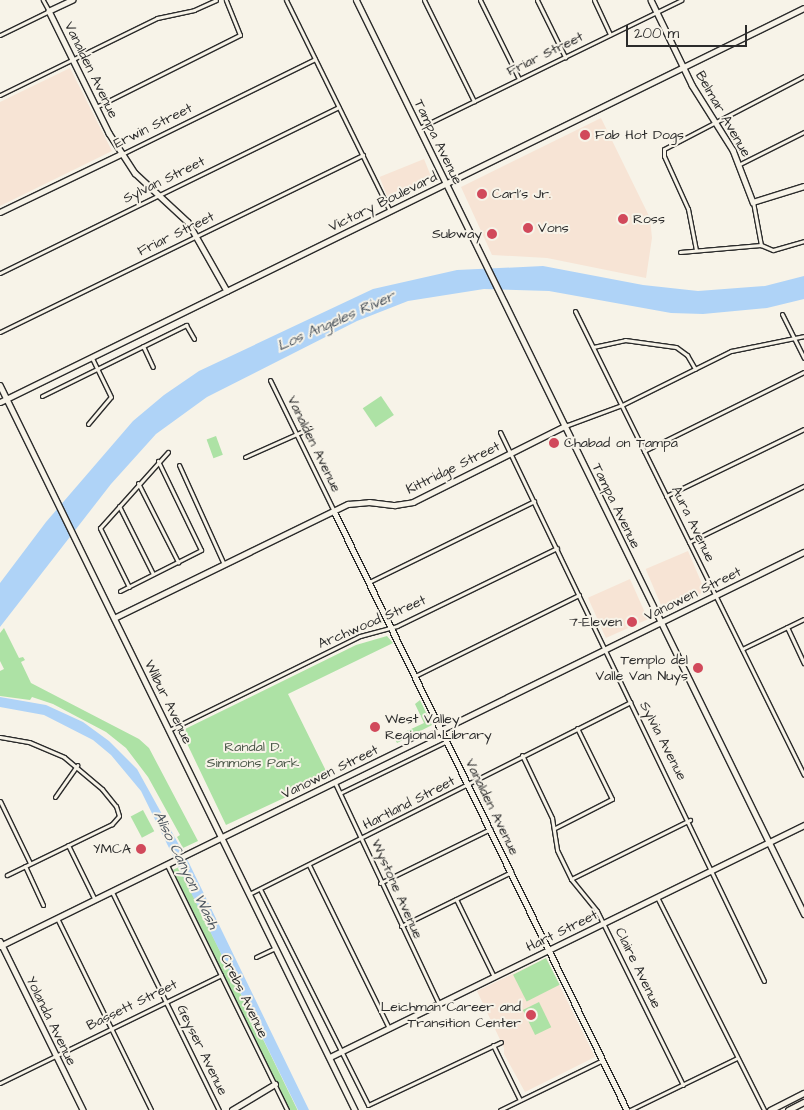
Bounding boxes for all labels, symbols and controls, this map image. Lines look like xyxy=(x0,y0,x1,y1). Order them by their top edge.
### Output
scale bar xyxy=(629,15,750,47)
street label: Vanalden Avenue xyxy=(60,19,122,121)
text: 200 m xyxy=(634,23,679,44)
street label: Friar Street xyxy=(504,28,586,80)
street label: Belmar Avenue xyxy=(692,68,754,160)
street label: Tampa Avenue xyxy=(410,97,466,187)
street label: Erwin Street xyxy=(111,100,195,152)
place label: Fab Hot Dogs xyxy=(595,127,684,143)
marker: Fab Hot Dogs xyxy=(579,129,591,141)
street label: Sylvan Street xyxy=(120,153,208,207)
street label: Victory Boulevard xyxy=(326,169,440,235)
place label: Carl's Jr. xyxy=(492,186,551,202)
marker: Carl's Jr. xyxy=(476,188,488,200)
street label: Friar Street xyxy=(135,208,217,260)
place label: Ross xyxy=(633,211,665,227)
marker: Ross xyxy=(617,213,629,225)
place label: Vons xyxy=(538,220,569,236)
marker: Vons xyxy=(522,222,534,234)
place label: Subway xyxy=(432,226,482,242)
marker: Subway xyxy=(486,228,498,240)
water label: Los Angeles River xyxy=(275,287,397,355)
street label: Vanalden Avenue xyxy=(283,393,345,495)
place label: Chabad on Tampa xyxy=(564,435,678,451)
marker: Chabad on Tampa xyxy=(548,437,560,449)
street label: Kittridge Street xyxy=(403,438,503,498)
street label: Tampa Avenue xyxy=(588,461,644,551)
street label: Aura Avenue xyxy=(667,483,719,565)
street label: Vanowen Street xyxy=(642,563,744,625)
street label: Archwood Street xyxy=(316,592,428,652)
place label: 7-Eleven xyxy=(569,614,622,630)
marker: 7-Eleven xyxy=(626,616,638,628)
place label: Templo del Valle Van Nuys xyxy=(595,652,688,684)
street label: Wilbur Avenue xyxy=(140,657,196,747)
marker: Templo del Valle Van Nuys xyxy=(692,662,704,674)
street label: Sylvia Avenue xyxy=(636,699,690,783)
place label: West Valley Regional Library xyxy=(385,711,492,744)
marker: West Valley Regional Library xyxy=(369,721,381,733)
park label: Randal D. Simmons Park xyxy=(207,739,299,772)
street label: Vanowen Street xyxy=(279,741,381,803)
street label: Vanalden Avenue xyxy=(461,756,523,858)
street label: Hartland Street xyxy=(360,773,458,833)
water label: Aliso Canyon Wash xyxy=(150,808,222,932)
street label: Wystone Avenue xyxy=(368,837,426,941)
place label: YMCA xyxy=(93,841,131,857)
marker: YMCA xyxy=(135,843,147,855)
street label: Hart Street xyxy=(523,906,601,956)
street label: Claire Avenue xyxy=(611,925,665,1011)
street label: Crebs Avenue xyxy=(216,951,272,1041)
street label: Yolanda Avenue xyxy=(22,974,80,1068)
street label: Bassett Street xyxy=(84,976,180,1034)
place label: Leichman Career and Transition Center xyxy=(381,999,521,1032)
street label: Geyser Avenue xyxy=(173,1002,231,1098)
marker: Leichman Career and Transition Center xyxy=(525,1009,537,1021)

